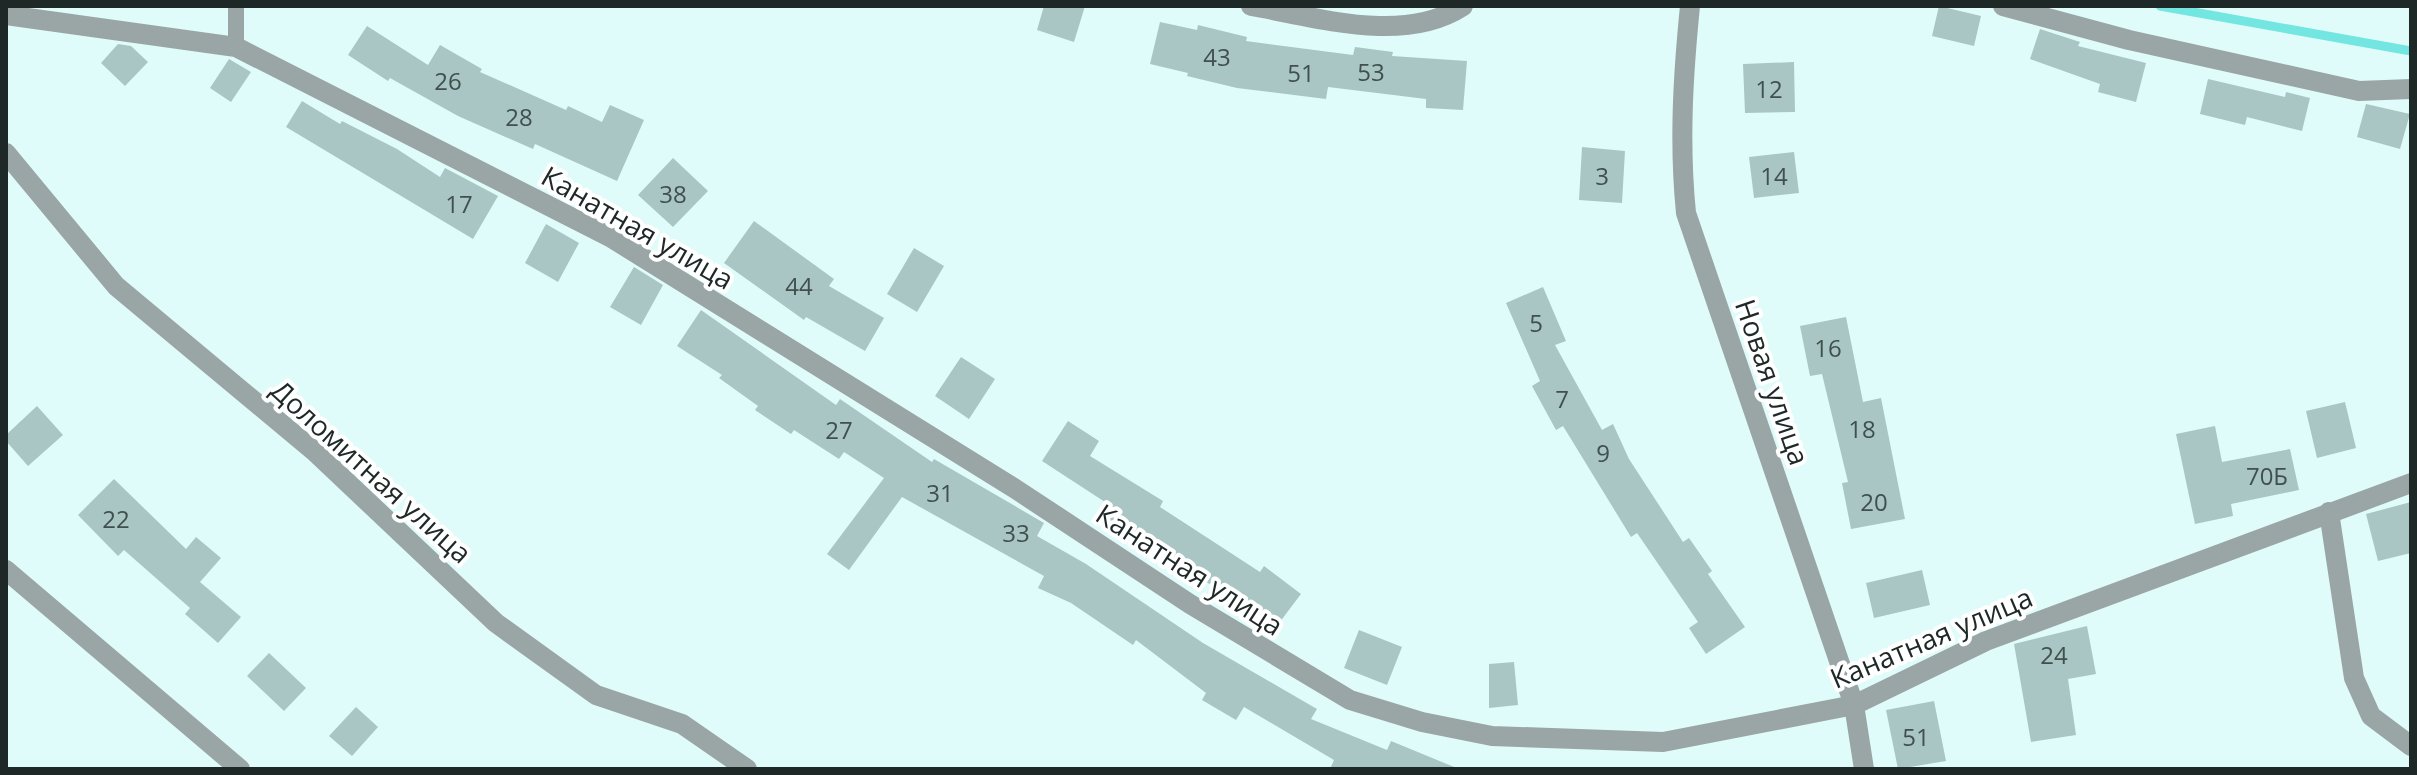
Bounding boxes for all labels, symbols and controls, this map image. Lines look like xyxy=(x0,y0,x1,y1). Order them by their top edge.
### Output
house number: 43 xyxy=(1203,40,1231,73)
house number: 53 xyxy=(1357,55,1385,88)
house number: 51 xyxy=(1287,56,1315,89)
house number: 26 xyxy=(434,64,462,97)
house number: 12 xyxy=(1755,72,1783,105)
house number: 28 xyxy=(505,100,533,133)
street label: Канатная улица xyxy=(535,157,741,297)
house number: 3 xyxy=(1595,159,1609,192)
house number: 14 xyxy=(1760,159,1788,192)
house number: 38 xyxy=(659,177,687,210)
house number: 17 xyxy=(445,187,473,220)
house number: 44 xyxy=(785,269,813,302)
street label: Новая улица xyxy=(1727,294,1819,470)
house number: 5 xyxy=(1529,306,1543,339)
house number: 16 xyxy=(1814,331,1842,364)
street label: Доломитная улица xyxy=(264,371,480,571)
house number: 7 xyxy=(1555,382,1569,415)
house number: 18 xyxy=(1848,412,1876,445)
house number: 27 xyxy=(825,413,853,446)
house number: 9 xyxy=(1596,436,1610,469)
house number: 70Б xyxy=(2246,459,2288,492)
house number: 31 xyxy=(926,476,954,509)
house number: 20 xyxy=(1860,485,1888,518)
street label: Канатная улица xyxy=(1089,494,1291,644)
house number: 22 xyxy=(102,502,130,535)
house number: 33 xyxy=(1002,516,1030,549)
street label: Канатная улица xyxy=(1824,577,2038,697)
house number: 24 xyxy=(2040,638,2068,671)
house number: 51 xyxy=(1902,720,1930,753)

